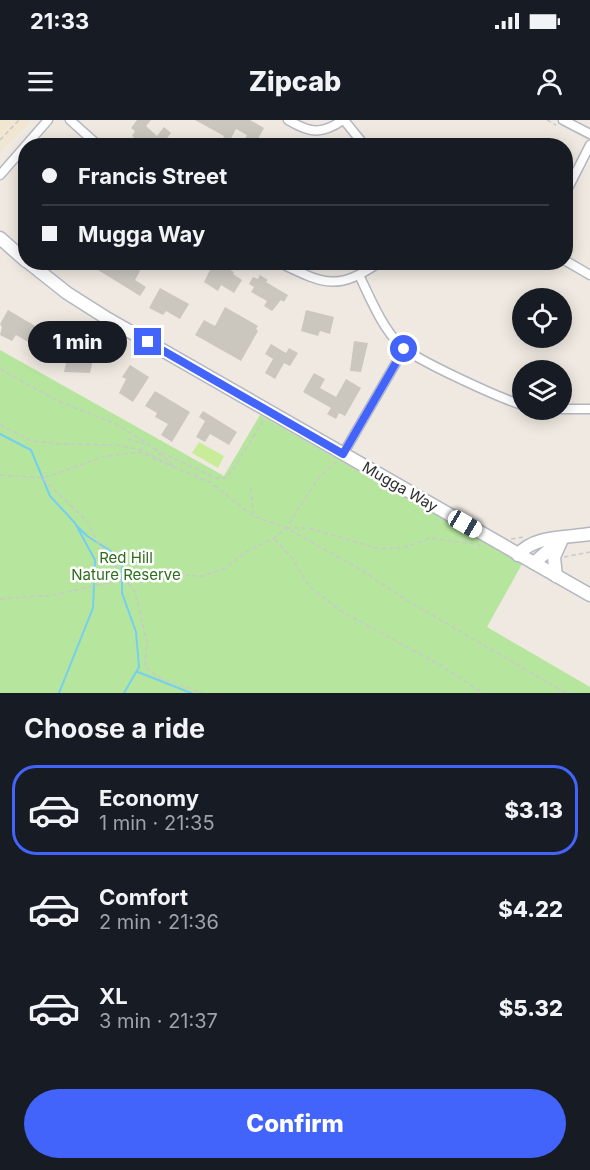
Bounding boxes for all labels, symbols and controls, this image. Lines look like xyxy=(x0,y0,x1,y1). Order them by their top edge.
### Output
text: 21:33 xyxy=(30,8,89,34)
icon: menu xyxy=(24,65,57,98)
text: Zipcab xyxy=(249,65,341,98)
icon: person xyxy=(533,65,566,98)
text: Francis Street xyxy=(78,163,227,189)
text: Mugga Way xyxy=(78,221,205,247)
map controls xyxy=(512,288,572,420)
button: locate xyxy=(512,288,572,348)
callout: 1 min xyxy=(28,321,127,363)
route end xyxy=(134,328,161,355)
text: 1 min xyxy=(52,330,103,354)
route start xyxy=(390,335,417,362)
button: layers xyxy=(512,360,572,420)
street label: Mugga Way xyxy=(359,457,442,516)
car xyxy=(445,507,485,541)
park label: Red Hill Nature Reserve xyxy=(71,548,181,584)
text: Choose a ride xyxy=(24,712,205,745)
icon: car xyxy=(27,783,81,837)
text: Economy xyxy=(99,785,199,811)
text: $3.13 xyxy=(505,797,563,823)
text: 1 min · 21:35 xyxy=(99,811,215,835)
icon: car xyxy=(27,882,81,936)
text: Comfort xyxy=(99,884,188,910)
text: $4.22 xyxy=(498,896,563,922)
text: 2 min · 21:36 xyxy=(99,910,219,934)
icon: car xyxy=(27,981,81,1035)
text: XL xyxy=(99,983,128,1009)
text: $5.32 xyxy=(499,995,563,1021)
text: 3 min · 21:37 xyxy=(99,1009,218,1033)
button: Confirm xyxy=(24,1089,566,1158)

